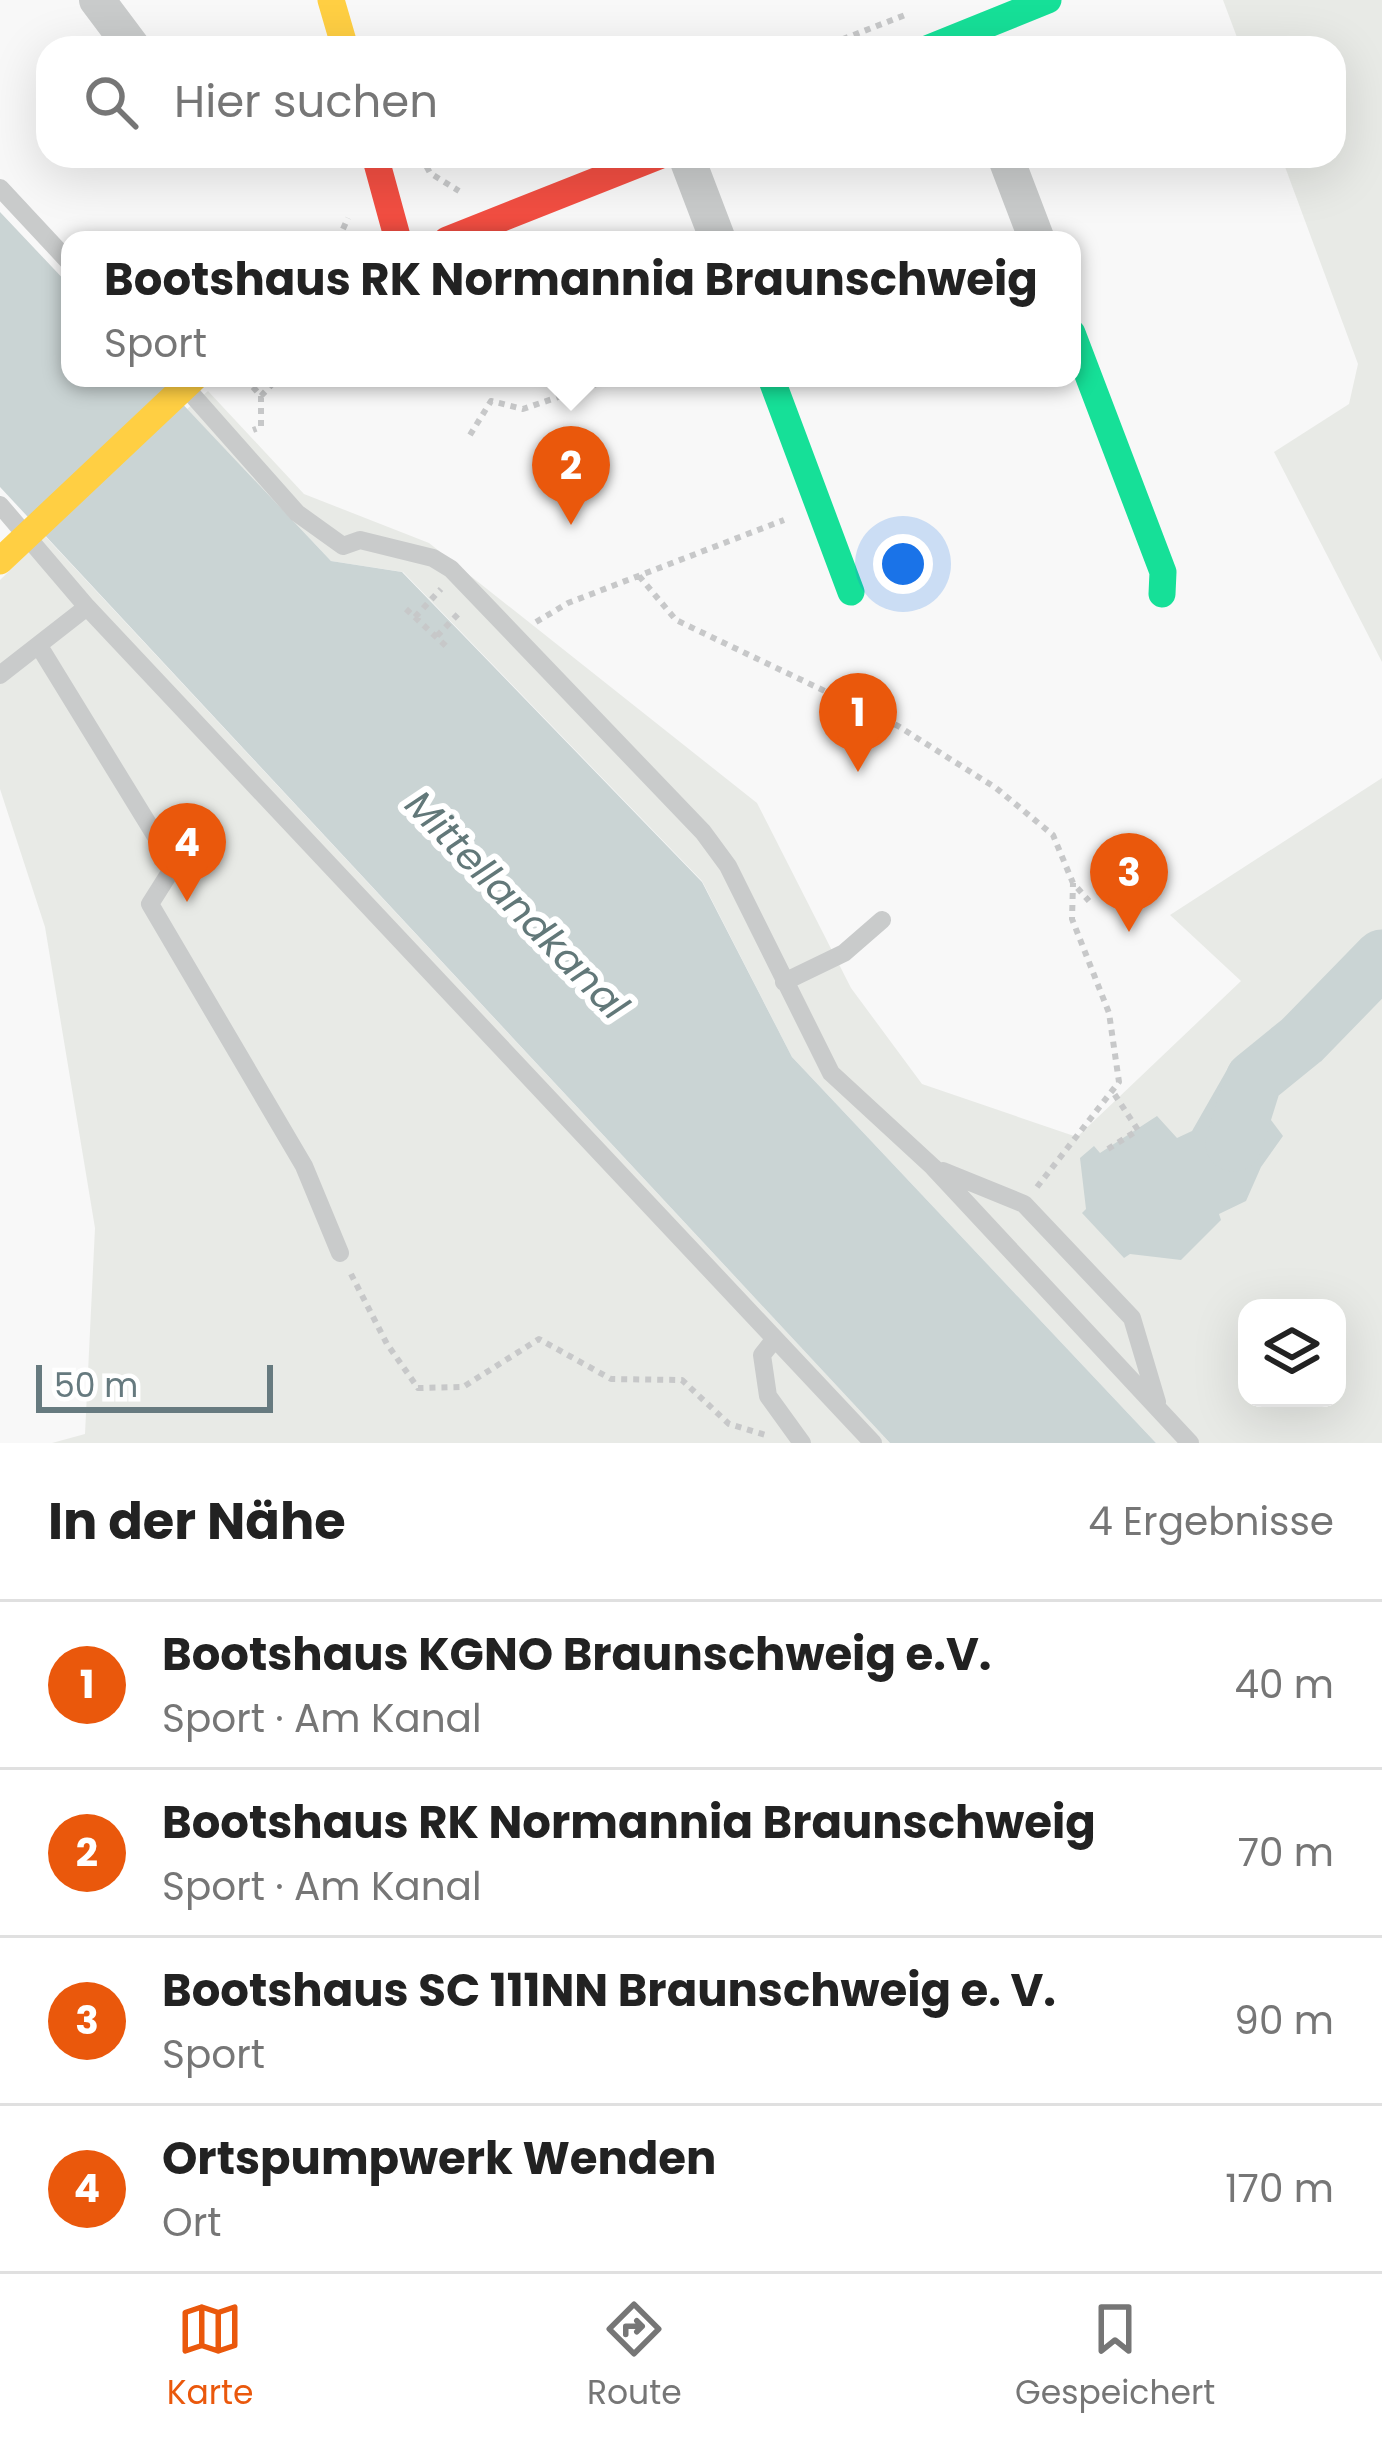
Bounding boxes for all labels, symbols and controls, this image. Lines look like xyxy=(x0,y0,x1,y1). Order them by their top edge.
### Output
search box xyxy=(36,36,1346,168)
icon: search xyxy=(78,69,144,135)
text: Hier suchen xyxy=(174,70,438,133)
popup xyxy=(61,231,1081,387)
text: Bootshaus RK Normannia Braunschweig xyxy=(104,248,1038,311)
text: Sport xyxy=(104,316,207,371)
pin: 2 xyxy=(532,426,610,525)
your location xyxy=(873,534,933,594)
pin: 1 xyxy=(819,673,897,772)
water label: Mittellandkanal xyxy=(393,778,641,1032)
pin: 4 xyxy=(148,803,226,902)
pin: 3 xyxy=(1090,833,1168,932)
map controls xyxy=(1238,1299,1346,1407)
button: layers xyxy=(1238,1299,1346,1407)
scale bar xyxy=(36,1359,273,1412)
text: 50 m xyxy=(54,1362,138,1409)
text: In der Nähe xyxy=(48,1485,346,1557)
text: 4 Ergebnisse xyxy=(1088,1494,1334,1549)
text: Bootshaus KGNO Braunschweig e.V. xyxy=(162,1623,991,1686)
text: 1 xyxy=(80,1657,94,1712)
text: 40 m xyxy=(1234,1657,1334,1712)
text: Sport · Am Kanal xyxy=(162,1691,482,1746)
text: Bootshaus RK Normannia Braunschweig xyxy=(162,1791,1096,1854)
text: 2 xyxy=(76,1825,98,1880)
text: 70 m xyxy=(1238,1825,1334,1880)
text: Sport · Am Kanal xyxy=(162,1859,482,1914)
text: Bootshaus SC 111NN Braunschweig e. V. xyxy=(162,1959,1056,2022)
text: 3 xyxy=(75,1993,99,2048)
text: 90 m xyxy=(1234,1993,1334,2048)
text: Sport xyxy=(162,2027,265,2082)
text: Ortspumpwerk Wenden xyxy=(162,2127,716,2190)
text: 4 xyxy=(74,2161,100,2216)
text: 170 m xyxy=(1225,2161,1334,2216)
text: Ort xyxy=(162,2195,221,2250)
tab: Karte xyxy=(167,2296,254,2418)
tab: Route xyxy=(587,2296,682,2418)
tab: Gespeichert xyxy=(1015,2296,1215,2418)

